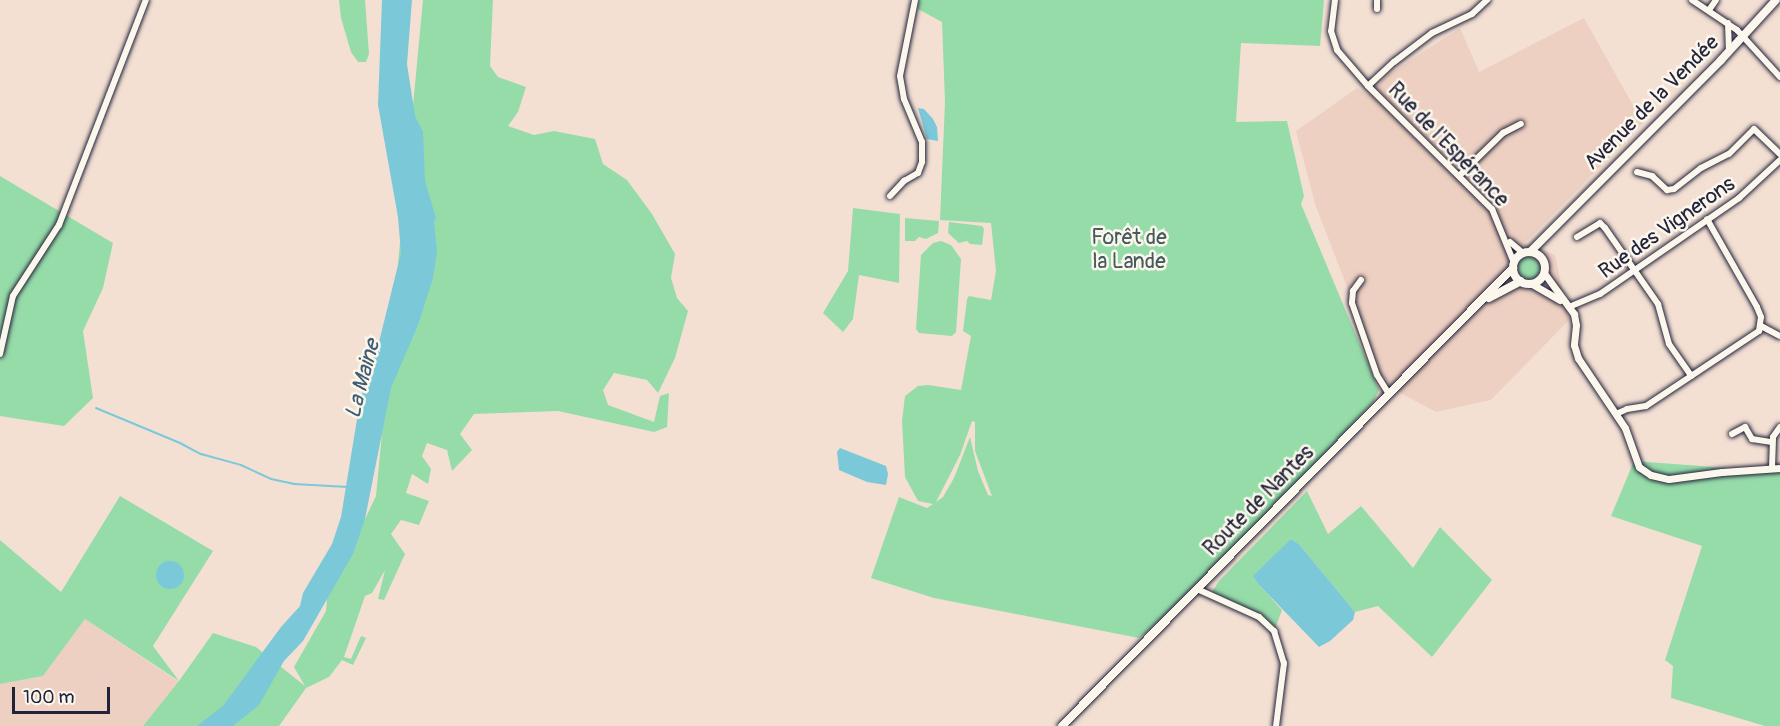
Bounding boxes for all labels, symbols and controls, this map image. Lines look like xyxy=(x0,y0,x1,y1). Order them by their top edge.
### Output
street label: Avenue de la Vendée xyxy=(1579,30,1725,176)
street label: Rue de l'Espérance xyxy=(1382,78,1514,212)
street label: Rue des Vignerons xyxy=(1594,172,1740,284)
park label: Forêt de la Lande xyxy=(1091,225,1167,275)
water label: La Maine xyxy=(340,337,386,421)
street label: Route de Nantes xyxy=(1198,440,1320,562)
scale bar xyxy=(15,675,112,713)
text: 100 m xyxy=(23,686,75,709)

